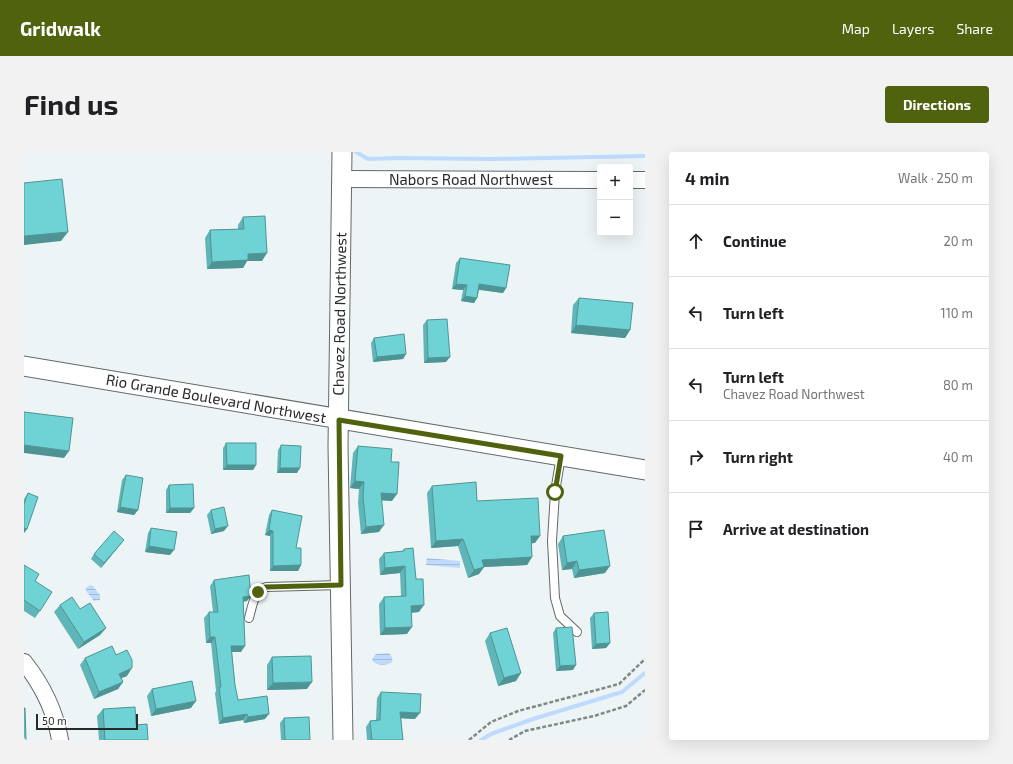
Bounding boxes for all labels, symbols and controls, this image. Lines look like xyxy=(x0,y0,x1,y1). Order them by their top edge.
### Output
text: Gridwalk xyxy=(20,17,101,40)
text: Map xyxy=(842,20,870,37)
text: Layers xyxy=(892,20,934,37)
text: Share xyxy=(956,20,993,37)
button: Directions xyxy=(885,86,989,123)
text: Find us xyxy=(24,87,118,121)
map controls xyxy=(597,164,633,236)
button: + xyxy=(597,164,633,200)
text: 4 min xyxy=(685,168,729,188)
street label: Nabors Road Northwest xyxy=(389,170,553,188)
text: Walk · 250 m xyxy=(898,170,973,186)
button: − xyxy=(597,200,633,236)
icon: ahead xyxy=(685,230,707,252)
street label: Chavez Road Northwest xyxy=(329,232,349,396)
text: Continue xyxy=(723,232,786,250)
text: 20 m xyxy=(944,233,973,249)
icon: left xyxy=(685,302,707,324)
text: Turn left xyxy=(723,304,784,322)
text: 110 m xyxy=(941,305,973,321)
text: Turn left xyxy=(723,368,784,386)
street label: Rio Grande Boulevard Northwest xyxy=(105,370,328,426)
icon: left xyxy=(685,374,707,396)
text: 80 m xyxy=(943,377,973,393)
text: Chavez Road Northwest xyxy=(723,386,865,402)
icon: right xyxy=(685,446,707,468)
text: Turn right xyxy=(723,448,793,466)
text: 40 m xyxy=(943,449,973,465)
route start xyxy=(546,483,564,501)
icon: arrive xyxy=(685,518,707,540)
text: Arrive at destination xyxy=(723,520,869,538)
route end xyxy=(249,583,267,601)
scale bar xyxy=(36,712,138,731)
text: 50 m xyxy=(42,714,67,727)

